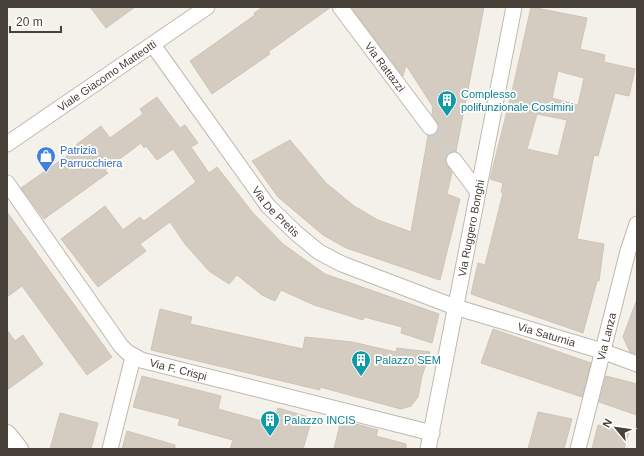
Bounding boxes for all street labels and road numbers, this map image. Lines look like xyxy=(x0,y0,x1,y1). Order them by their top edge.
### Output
street label: Viale Giacomo Matteotti xyxy=(55,38,158,114)
street label: Via Rattazzi xyxy=(363,40,407,94)
street label: Via Ruggero Bonghi xyxy=(456,179,486,278)
street label: Via De Pretis xyxy=(250,184,302,239)
street label: Via Lanza xyxy=(595,311,618,362)
street label: Via Saturnia xyxy=(516,320,578,349)
street label: Via F. Crispi xyxy=(148,356,208,382)

